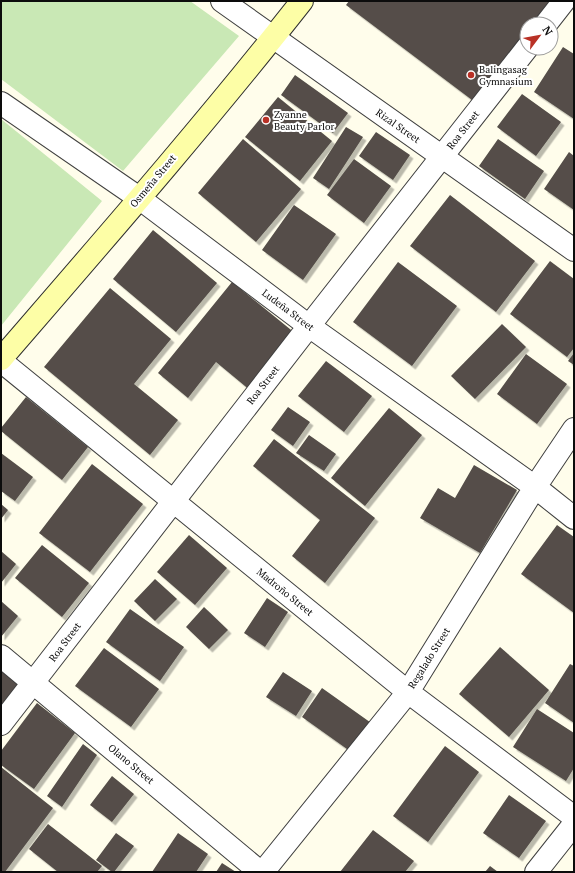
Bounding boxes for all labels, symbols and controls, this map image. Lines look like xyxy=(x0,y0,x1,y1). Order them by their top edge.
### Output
north arrow xyxy=(519,16,559,56)
text: N xyxy=(539,23,556,39)
place label: Balingasag Gymnasium xyxy=(479,63,533,88)
marker: Balingasag Gymnasium xyxy=(466,70,476,80)
street label: Rizal Street xyxy=(373,106,423,146)
place label: Zyanne Beauty Parlor xyxy=(274,108,335,133)
street label: Roa Street xyxy=(444,108,482,152)
marker: Zyanne Beauty Parlor xyxy=(261,115,271,125)
street label: Osmeña Street xyxy=(127,152,179,210)
street label: Ludeña Street xyxy=(259,286,317,334)
street label: Roa Street xyxy=(244,363,282,407)
street label: Madroño Street xyxy=(254,565,316,619)
street label: Roa Street xyxy=(46,620,84,664)
street label: Regalado Street xyxy=(405,625,453,691)
street label: Olano Street xyxy=(105,741,157,787)

